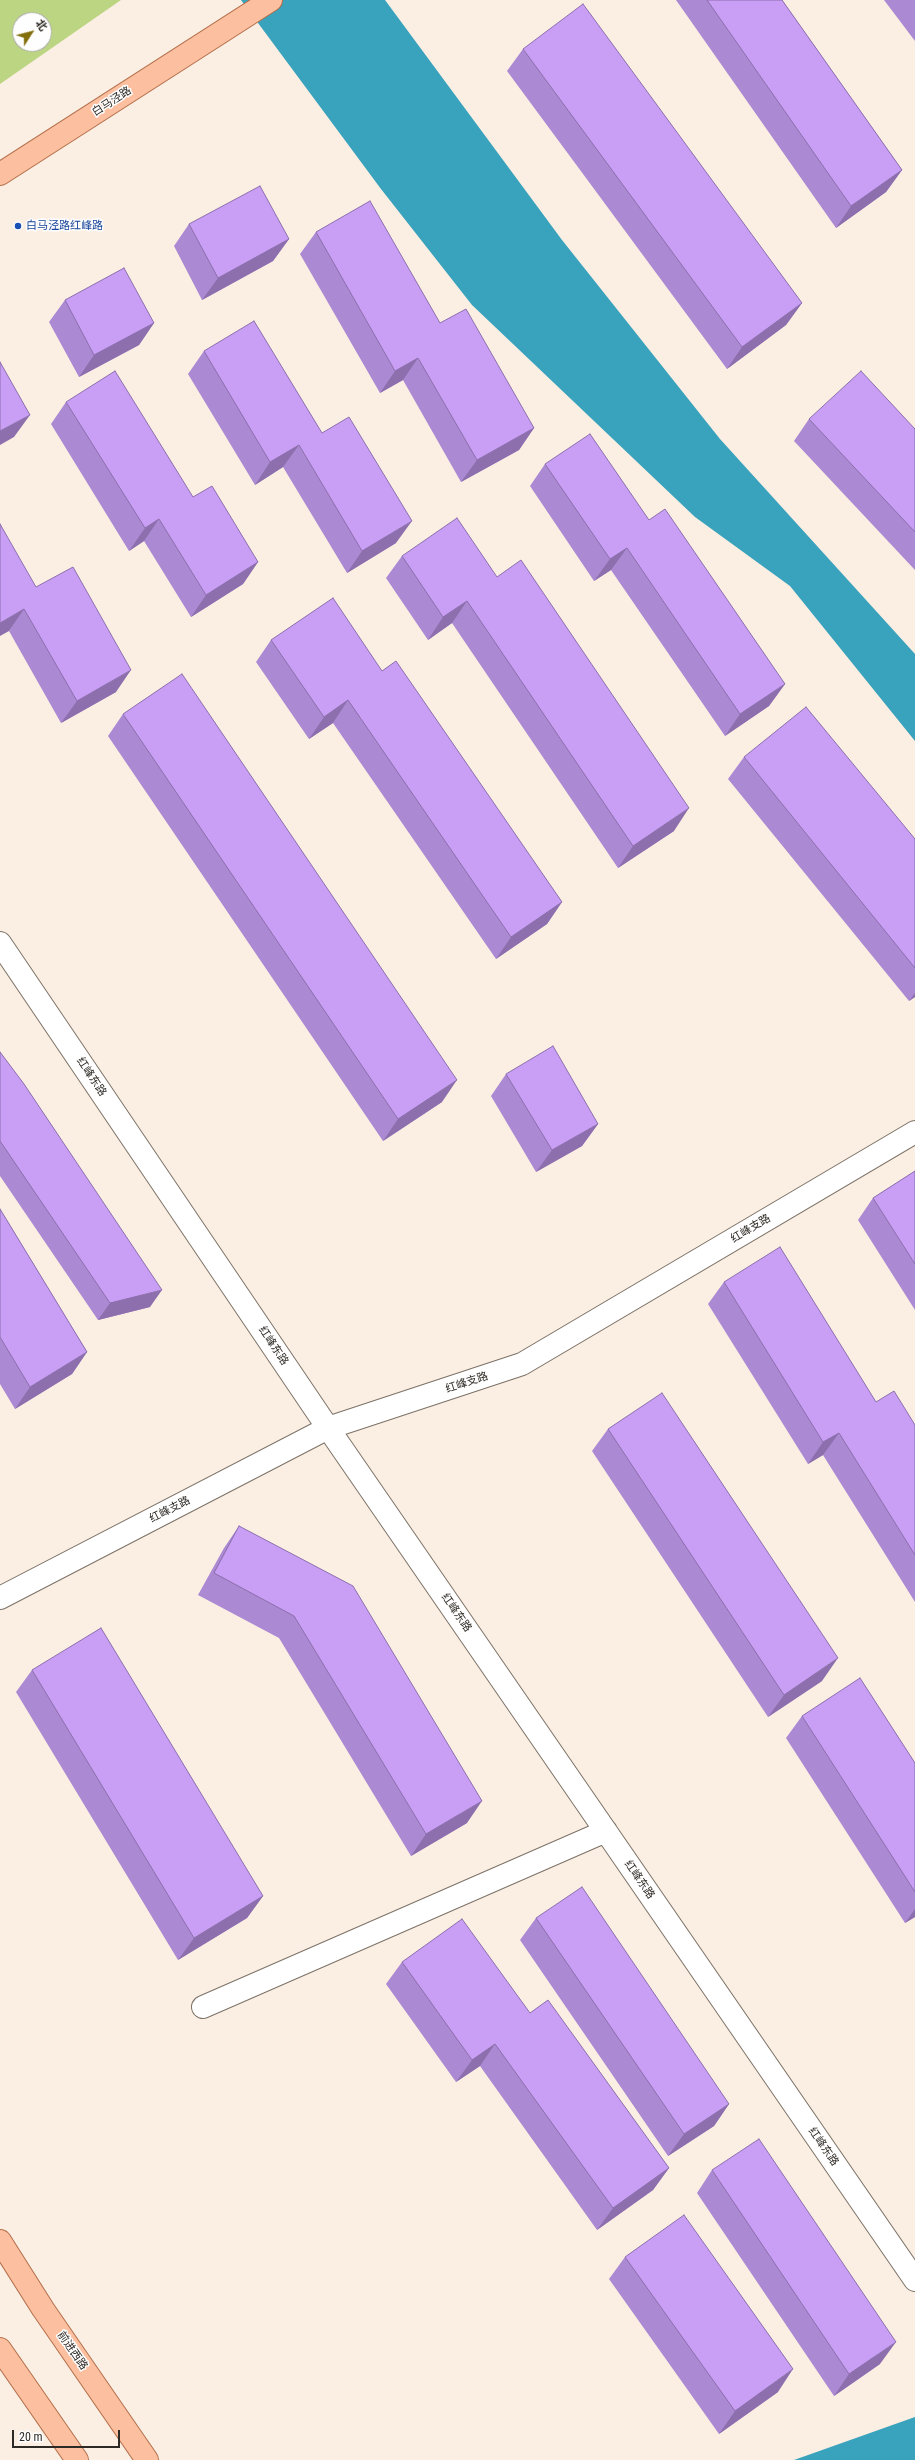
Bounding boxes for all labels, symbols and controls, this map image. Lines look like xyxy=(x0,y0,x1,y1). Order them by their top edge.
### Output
north arrow xyxy=(12,12,52,52)
text: 北 xyxy=(33,17,50,34)
street label: 白马泾路 xyxy=(90,84,134,120)
place label: 白马泾路红峰路 xyxy=(26,219,103,233)
marker: 白马泾路红峰路 xyxy=(13,221,23,231)
street label: 红峰东路 xyxy=(73,1055,109,1099)
street label: 红峰支路 xyxy=(729,1212,773,1246)
street label: 红峰东路 xyxy=(255,1324,291,1368)
street label: 红峰支路 xyxy=(444,1370,490,1396)
street label: 红峰支路 xyxy=(147,1494,193,1526)
street label: 红峰东路 xyxy=(438,1591,474,1635)
street label: 红峰东路 xyxy=(621,1858,657,1902)
street label: 红峰东路 xyxy=(805,2125,841,2169)
street label: 前进西路 xyxy=(54,2329,90,2373)
scale bar xyxy=(14,2422,122,2448)
text: 20 m xyxy=(19,2430,43,2444)

